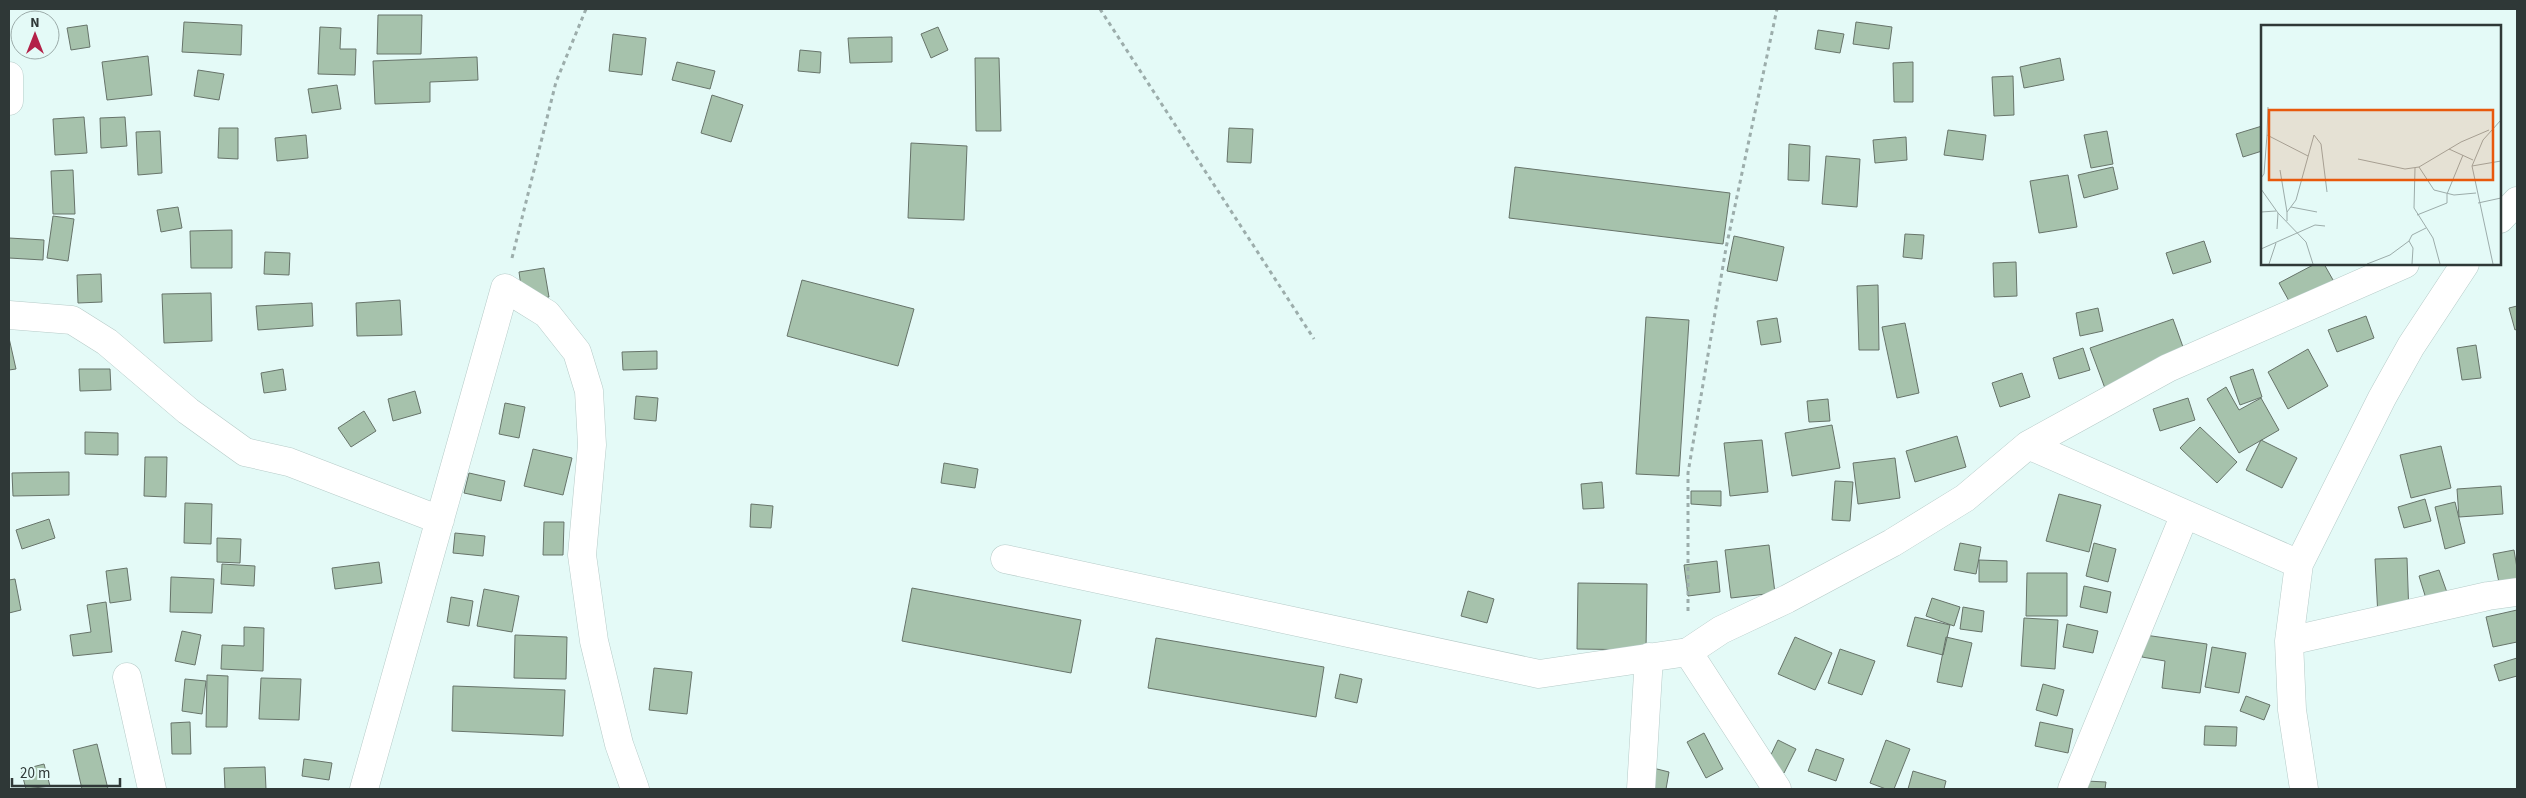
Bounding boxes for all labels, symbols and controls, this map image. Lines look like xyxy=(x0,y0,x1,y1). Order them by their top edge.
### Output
north arrow xyxy=(10,10,60,60)
text: N xyxy=(30,13,40,33)
inset map xyxy=(2261,25,2501,265)
scale bar xyxy=(12,756,120,788)
text: 20 m xyxy=(20,763,50,784)

